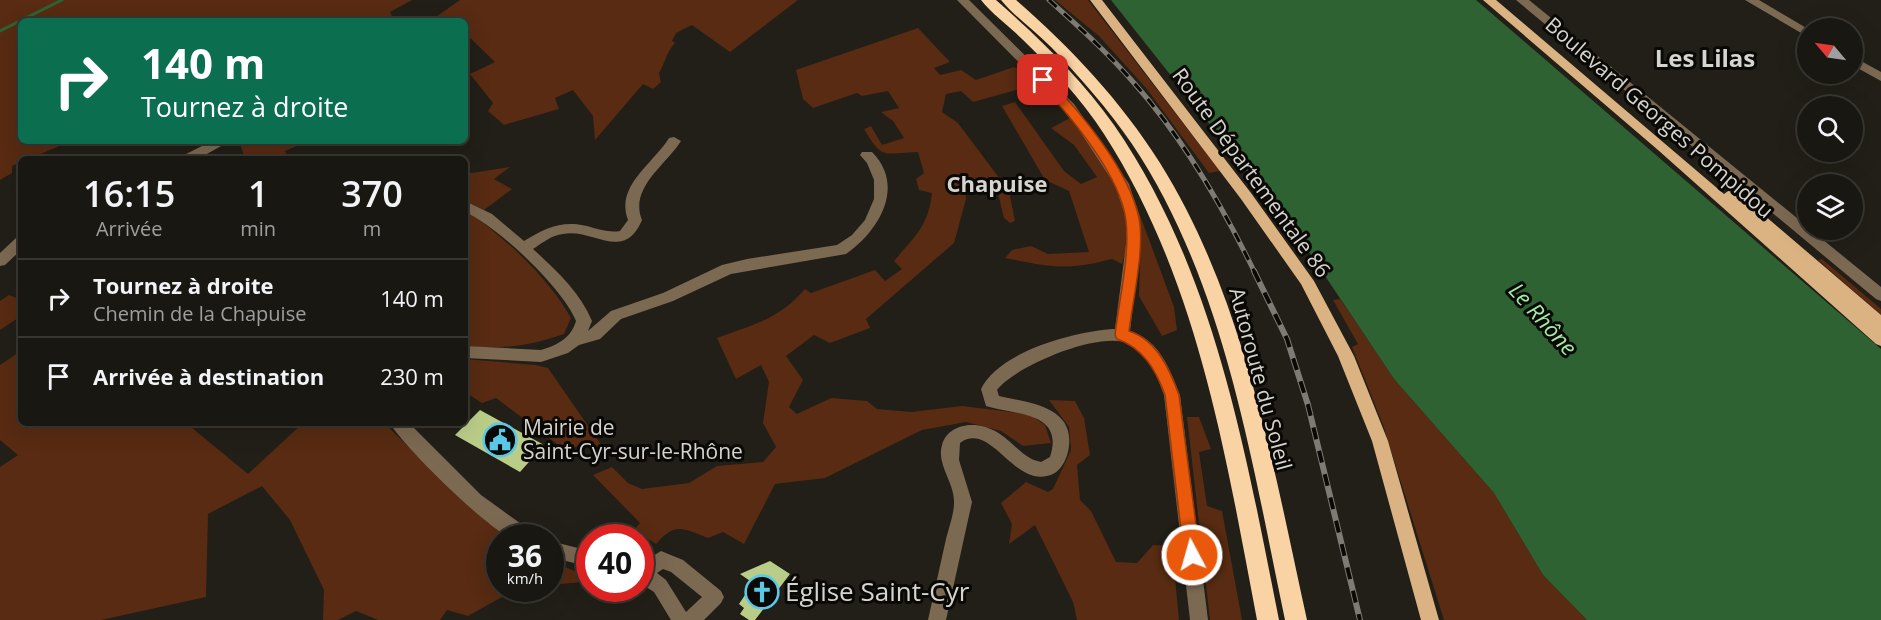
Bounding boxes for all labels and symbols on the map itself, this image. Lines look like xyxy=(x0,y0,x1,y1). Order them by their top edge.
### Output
street label: Boulevard Georges Pompidou xyxy=(1540,10,1780,224)
north arrow xyxy=(1797,18,1863,84)
district label: Les Lilas xyxy=(1655,41,1755,74)
pin xyxy=(1017,54,1068,105)
street label: Route Départementale 86 xyxy=(1166,62,1337,283)
district label: Chapuise xyxy=(947,168,1047,198)
water label: Le Rhône xyxy=(1503,275,1585,361)
street label: Autoroute du Soleil xyxy=(1223,284,1299,473)
place label: Mairie de Saint-Cyr-sur-le-Rhône xyxy=(523,413,743,465)
public building icon: Mairie de Saint-Cyr-sur-le-Rhône xyxy=(482,422,518,458)
position arrow xyxy=(1160,523,1224,587)
speed limit sign: 40 xyxy=(576,524,654,602)
place label: Église Saint-Cyr xyxy=(785,573,970,609)
church icon: Église Saint-Cyr xyxy=(744,574,780,610)

